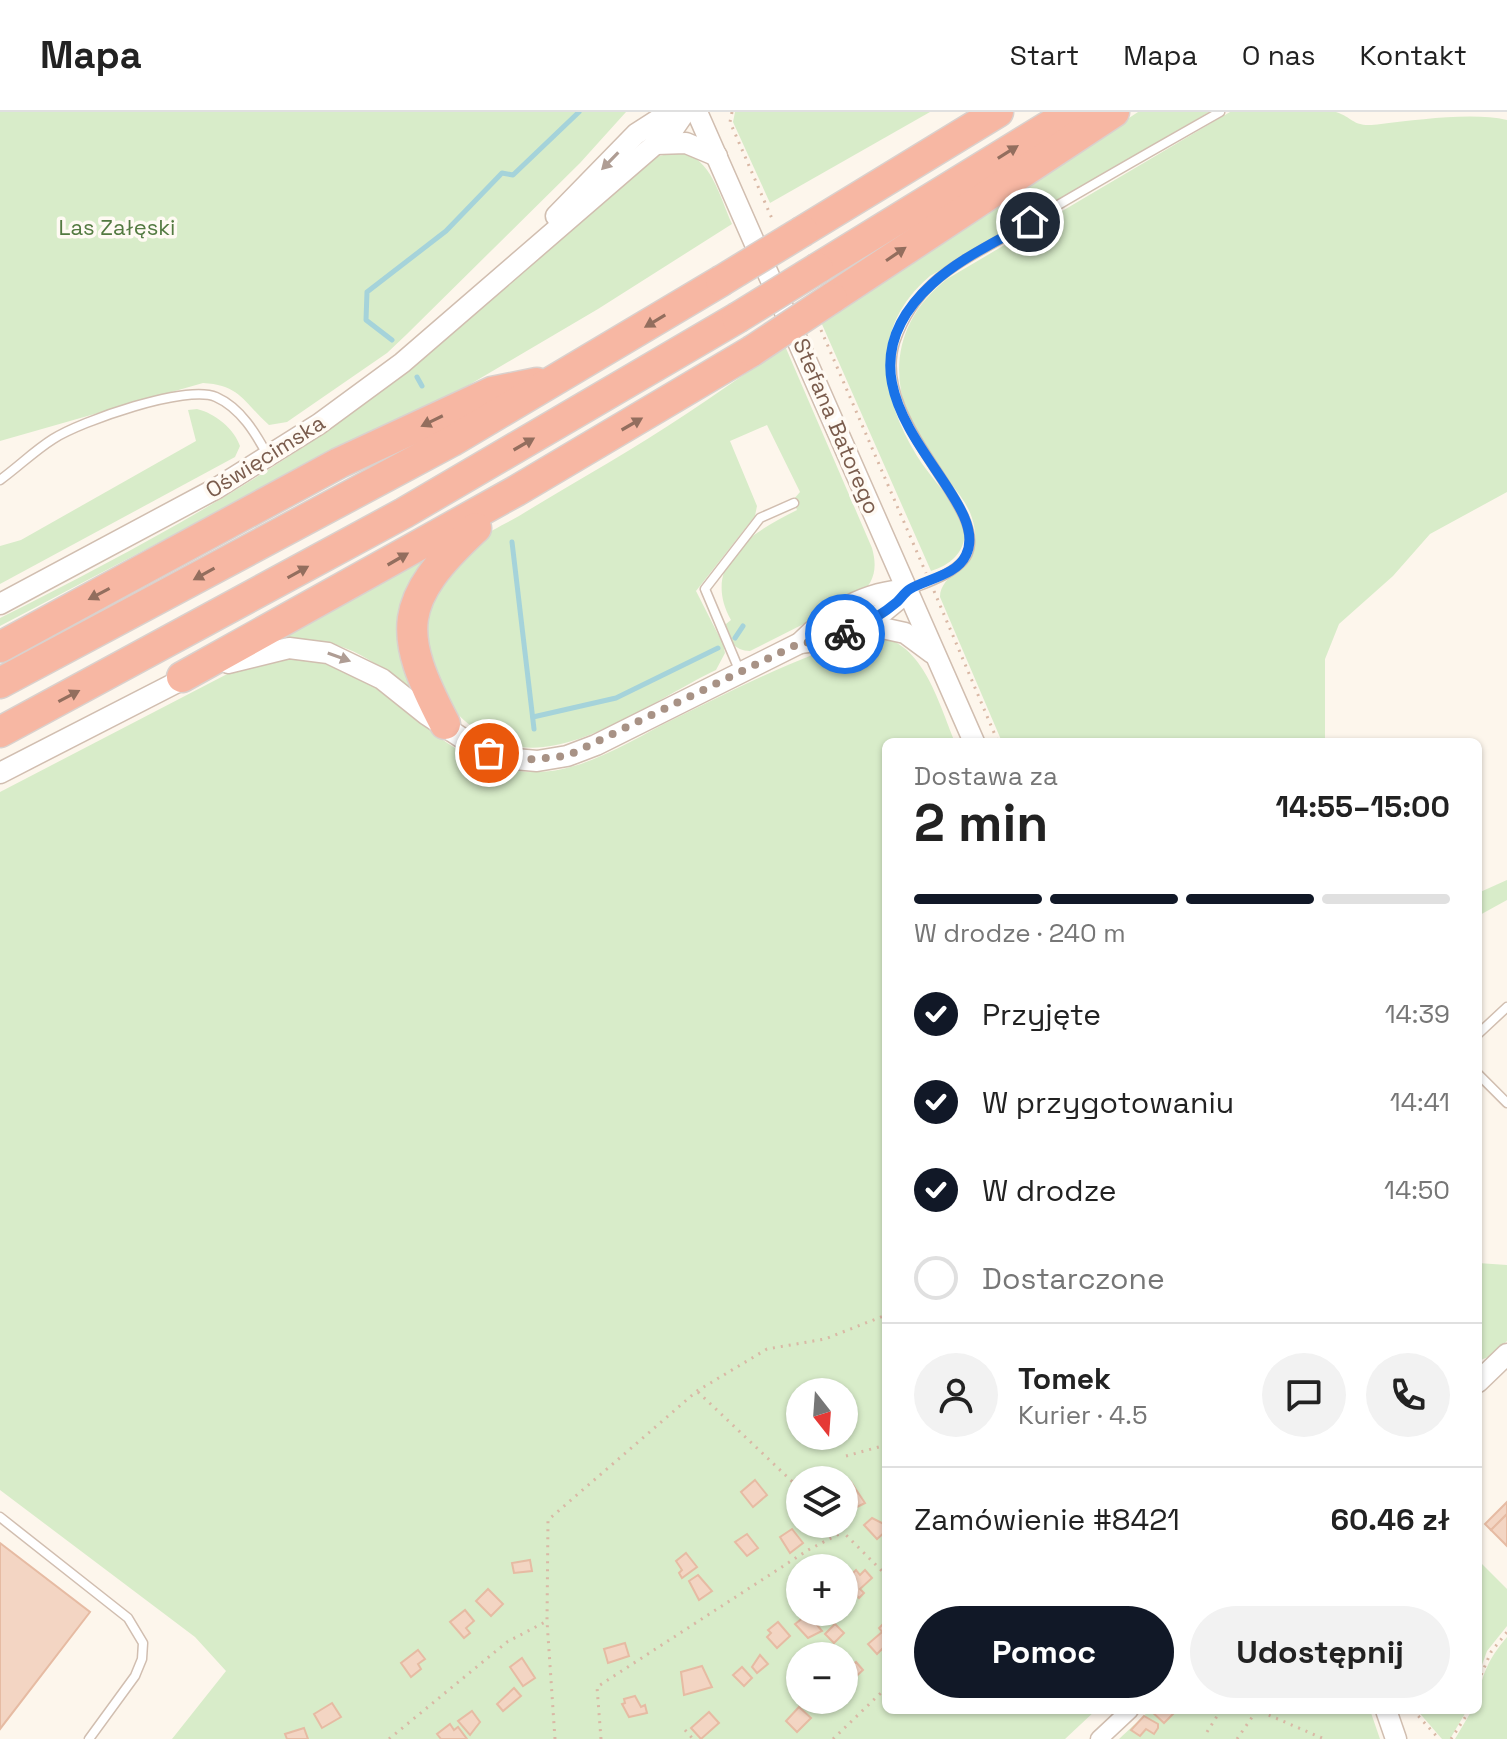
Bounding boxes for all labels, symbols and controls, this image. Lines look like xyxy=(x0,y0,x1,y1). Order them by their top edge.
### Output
text: Mapa xyxy=(40,31,142,79)
text: Start xyxy=(1010,37,1079,73)
text: Mapa xyxy=(1123,37,1198,73)
text: O nas xyxy=(1242,37,1316,73)
text: Kontakt xyxy=(1360,37,1467,73)
one-way arrow xyxy=(997,145,1019,159)
one-way arrow xyxy=(601,151,620,170)
pin xyxy=(996,188,1064,256)
icon: home xyxy=(1008,200,1052,244)
park label: Las Załęski xyxy=(59,213,175,241)
one-way arrow xyxy=(886,247,907,262)
one-way arrow xyxy=(644,314,666,328)
street label: Stefana Batorego xyxy=(787,334,887,518)
street label: Oświęcimska xyxy=(200,408,330,504)
one-way arrow xyxy=(420,414,443,427)
one-way arrow xyxy=(621,417,643,431)
one-way arrow xyxy=(513,437,535,451)
one-way arrow xyxy=(387,552,409,566)
one-way arrow xyxy=(287,565,309,579)
one-way arrow xyxy=(193,567,216,581)
one-way arrow xyxy=(88,587,110,601)
courier xyxy=(805,594,885,674)
icon: bike xyxy=(823,612,867,656)
one-way arrow xyxy=(327,651,351,664)
one-way arrow xyxy=(58,689,81,703)
pin xyxy=(455,719,523,787)
icon: bag xyxy=(467,731,511,775)
text: Dostawa za xyxy=(914,759,1058,793)
text: 14:55–15:00 xyxy=(1276,787,1450,826)
text: 2 min xyxy=(914,790,1048,856)
text: W drodze · 240 m xyxy=(914,916,1126,950)
icon: check xyxy=(914,992,958,1036)
text: Przyjęte xyxy=(982,995,1101,1034)
text: 14:39 xyxy=(1385,997,1450,1031)
icon: check xyxy=(914,1080,958,1124)
text: W przygotowaniu xyxy=(982,1083,1234,1122)
text: 14:41 xyxy=(1390,1085,1450,1119)
icon: check xyxy=(914,1168,958,1212)
text: W drodze xyxy=(982,1171,1117,1210)
text: 14:50 xyxy=(1384,1173,1450,1207)
text: Dostarczone xyxy=(982,1259,1165,1298)
button: person xyxy=(914,1353,998,1437)
button: chat xyxy=(1262,1353,1346,1437)
button: phone xyxy=(1366,1353,1450,1437)
text: Tomek xyxy=(1018,1359,1111,1398)
north arrow xyxy=(786,1378,858,1450)
map controls xyxy=(786,1378,858,1714)
text: Kurier · 4.5 xyxy=(1018,1398,1148,1432)
button: layers xyxy=(786,1466,858,1538)
text: Zamówienie #8421 xyxy=(914,1500,1180,1539)
text: 60.46 zł xyxy=(1330,1500,1450,1539)
button: + xyxy=(786,1554,858,1626)
button: Pomoc xyxy=(914,1606,1174,1698)
button: Udostępnij xyxy=(1190,1606,1450,1698)
button: − xyxy=(786,1642,858,1714)

